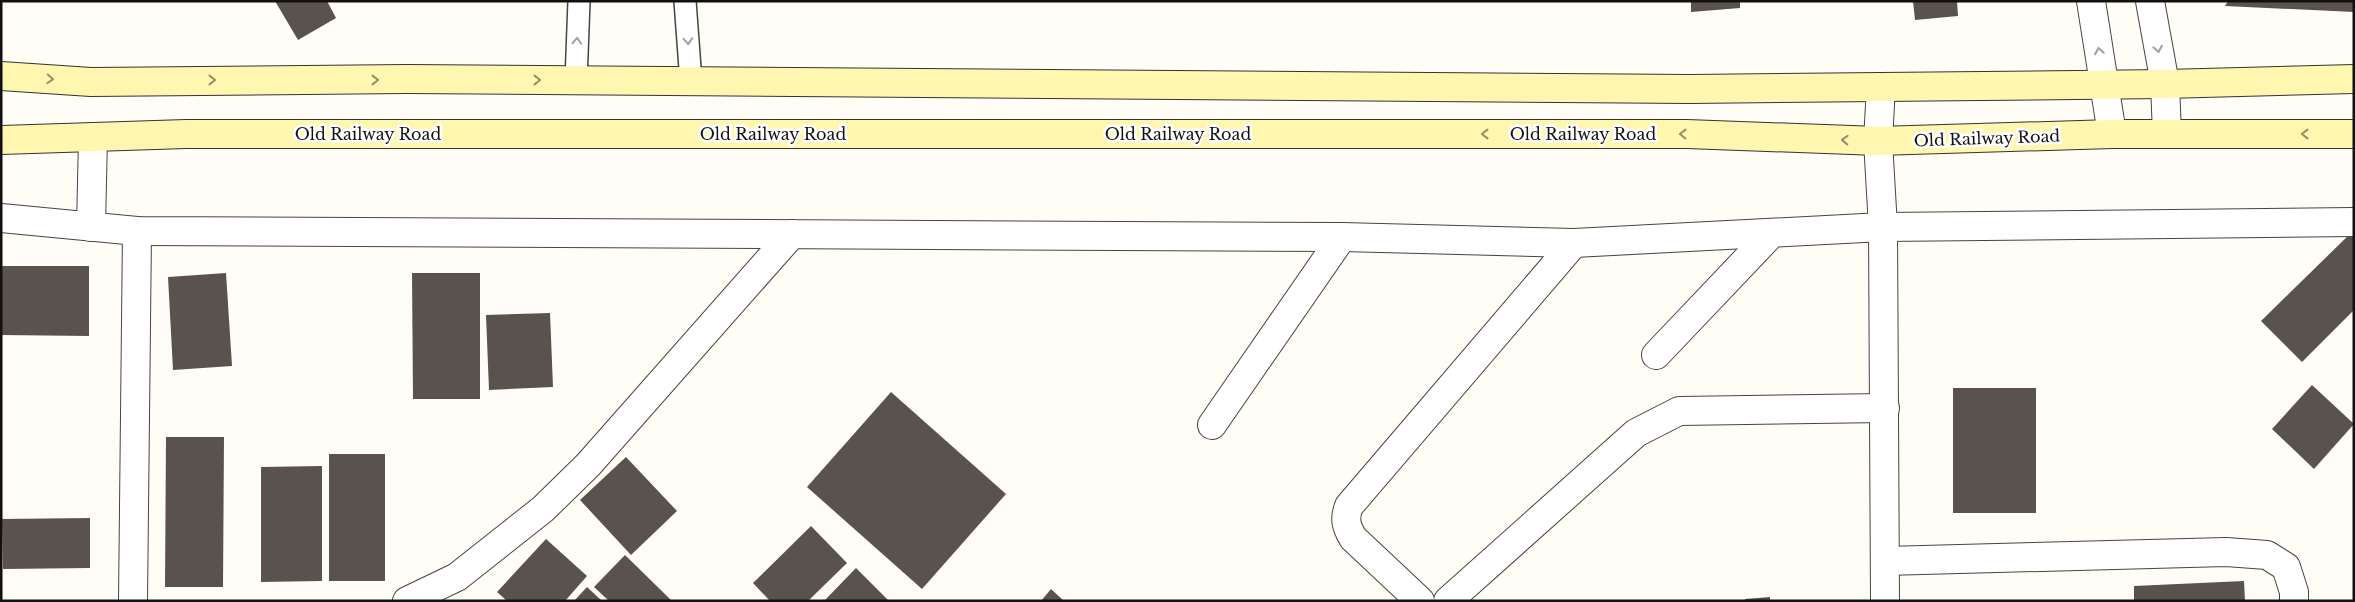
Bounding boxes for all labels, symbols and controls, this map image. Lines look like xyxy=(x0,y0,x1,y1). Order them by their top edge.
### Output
one-way arrow xyxy=(572,37,583,45)
one-way arrow xyxy=(682,38,693,46)
one-way arrow xyxy=(2153,45,2163,54)
one-way arrow xyxy=(2094,47,2104,56)
one-way arrow xyxy=(46,74,54,85)
one-way arrow xyxy=(371,74,379,85)
one-way arrow xyxy=(209,75,217,85)
one-way arrow xyxy=(534,75,542,85)
street label: Old Railway Road xyxy=(295,124,441,144)
street label: Old Railway Road xyxy=(700,124,846,144)
street label: Old Railway Road xyxy=(1105,124,1251,144)
street label: Old Railway Road xyxy=(1510,124,1656,144)
street label: Old Railway Road xyxy=(1913,125,2061,151)
one-way arrow xyxy=(1481,129,1489,139)
one-way arrow xyxy=(1679,129,1686,139)
one-way arrow xyxy=(2301,129,2308,139)
one-way arrow xyxy=(1841,135,1848,145)

